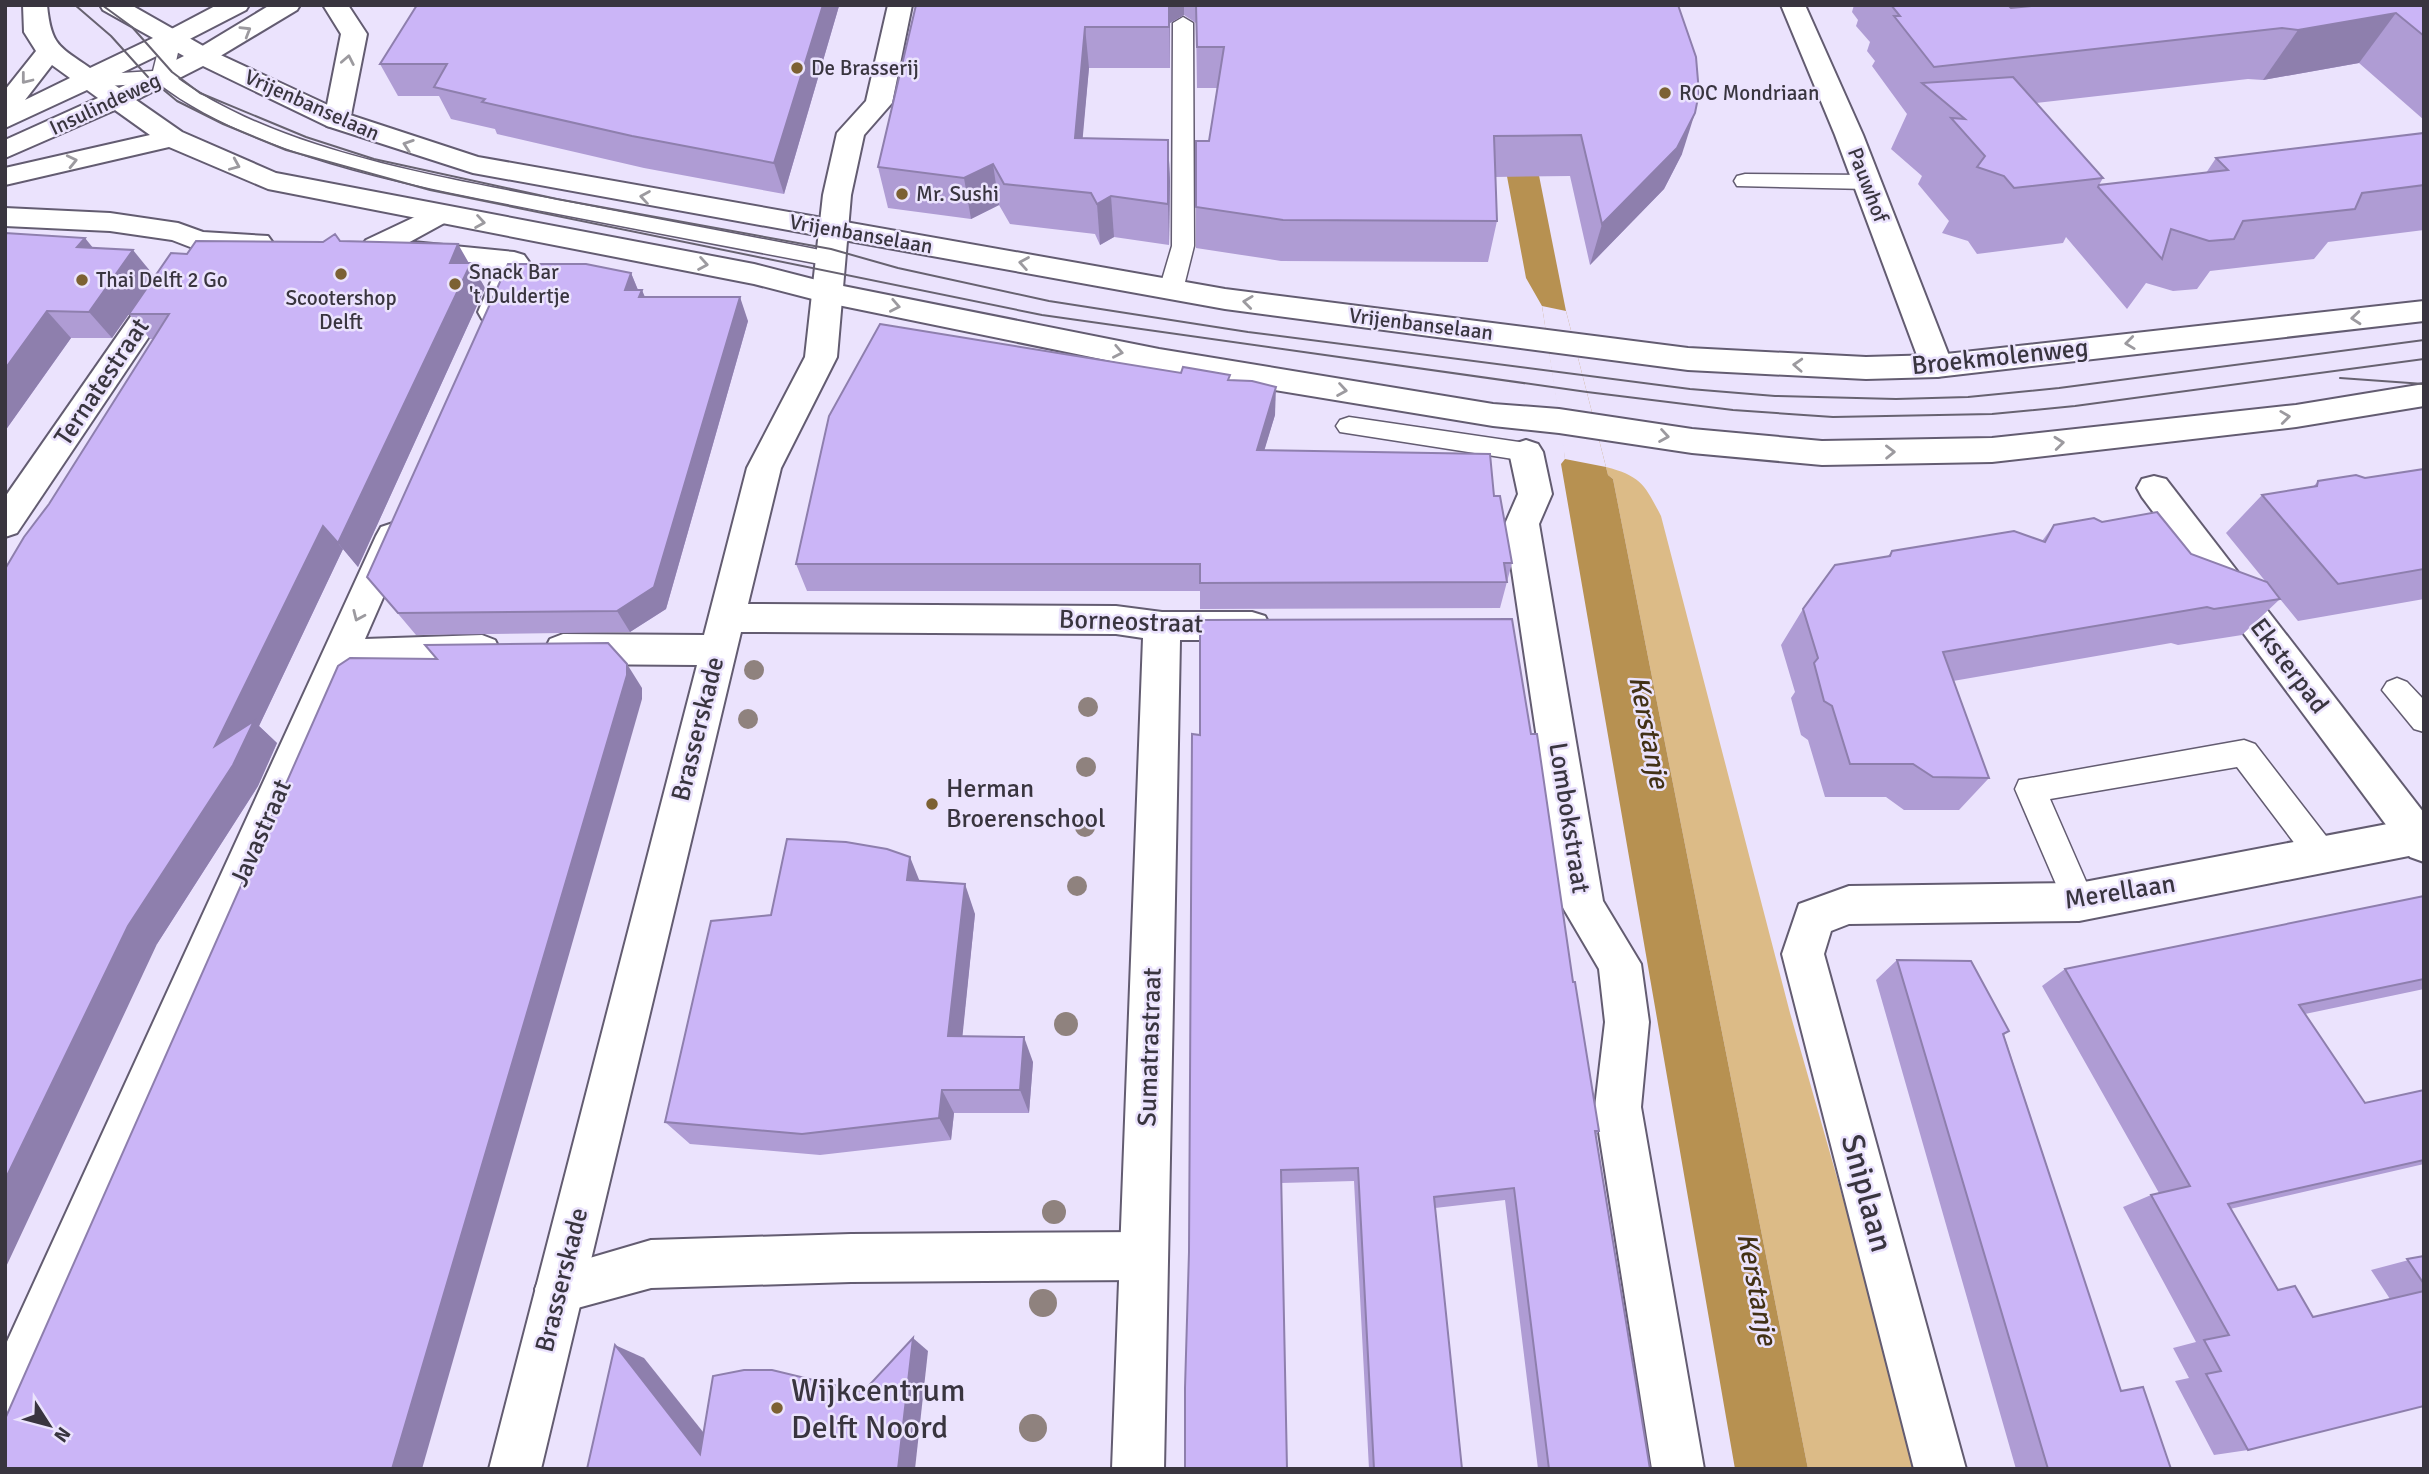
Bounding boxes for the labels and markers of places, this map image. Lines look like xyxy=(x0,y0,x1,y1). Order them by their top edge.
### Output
place label: De Brasserij xyxy=(811,55,919,81)
marker: De Brasserij xyxy=(789,60,805,76)
place label: ROC Mondriaan xyxy=(1679,80,1819,106)
marker: ROC Mondriaan xyxy=(1657,85,1673,101)
place label: Mr. Sushi xyxy=(916,181,999,207)
marker: Mr. Sushi xyxy=(894,186,910,202)
place label: Snack Bar 't Duldertje xyxy=(469,259,570,309)
marker: Scootershop Delft xyxy=(333,266,349,282)
place label: Thai Delft 2 Go xyxy=(96,267,228,293)
marker: Thai Delft 2 Go xyxy=(74,272,90,288)
marker: Snack Bar 't Duldertje xyxy=(447,276,463,292)
place label: Scootershop Delft xyxy=(285,285,397,335)
place label: Herman Broerenschool xyxy=(946,773,1106,835)
marker: Herman Broerenschool xyxy=(924,796,940,812)
place label: Wijkcentrum Delft Noord xyxy=(791,1371,966,1447)
marker: Wijkcentrum Delft Noord xyxy=(769,1400,785,1416)

